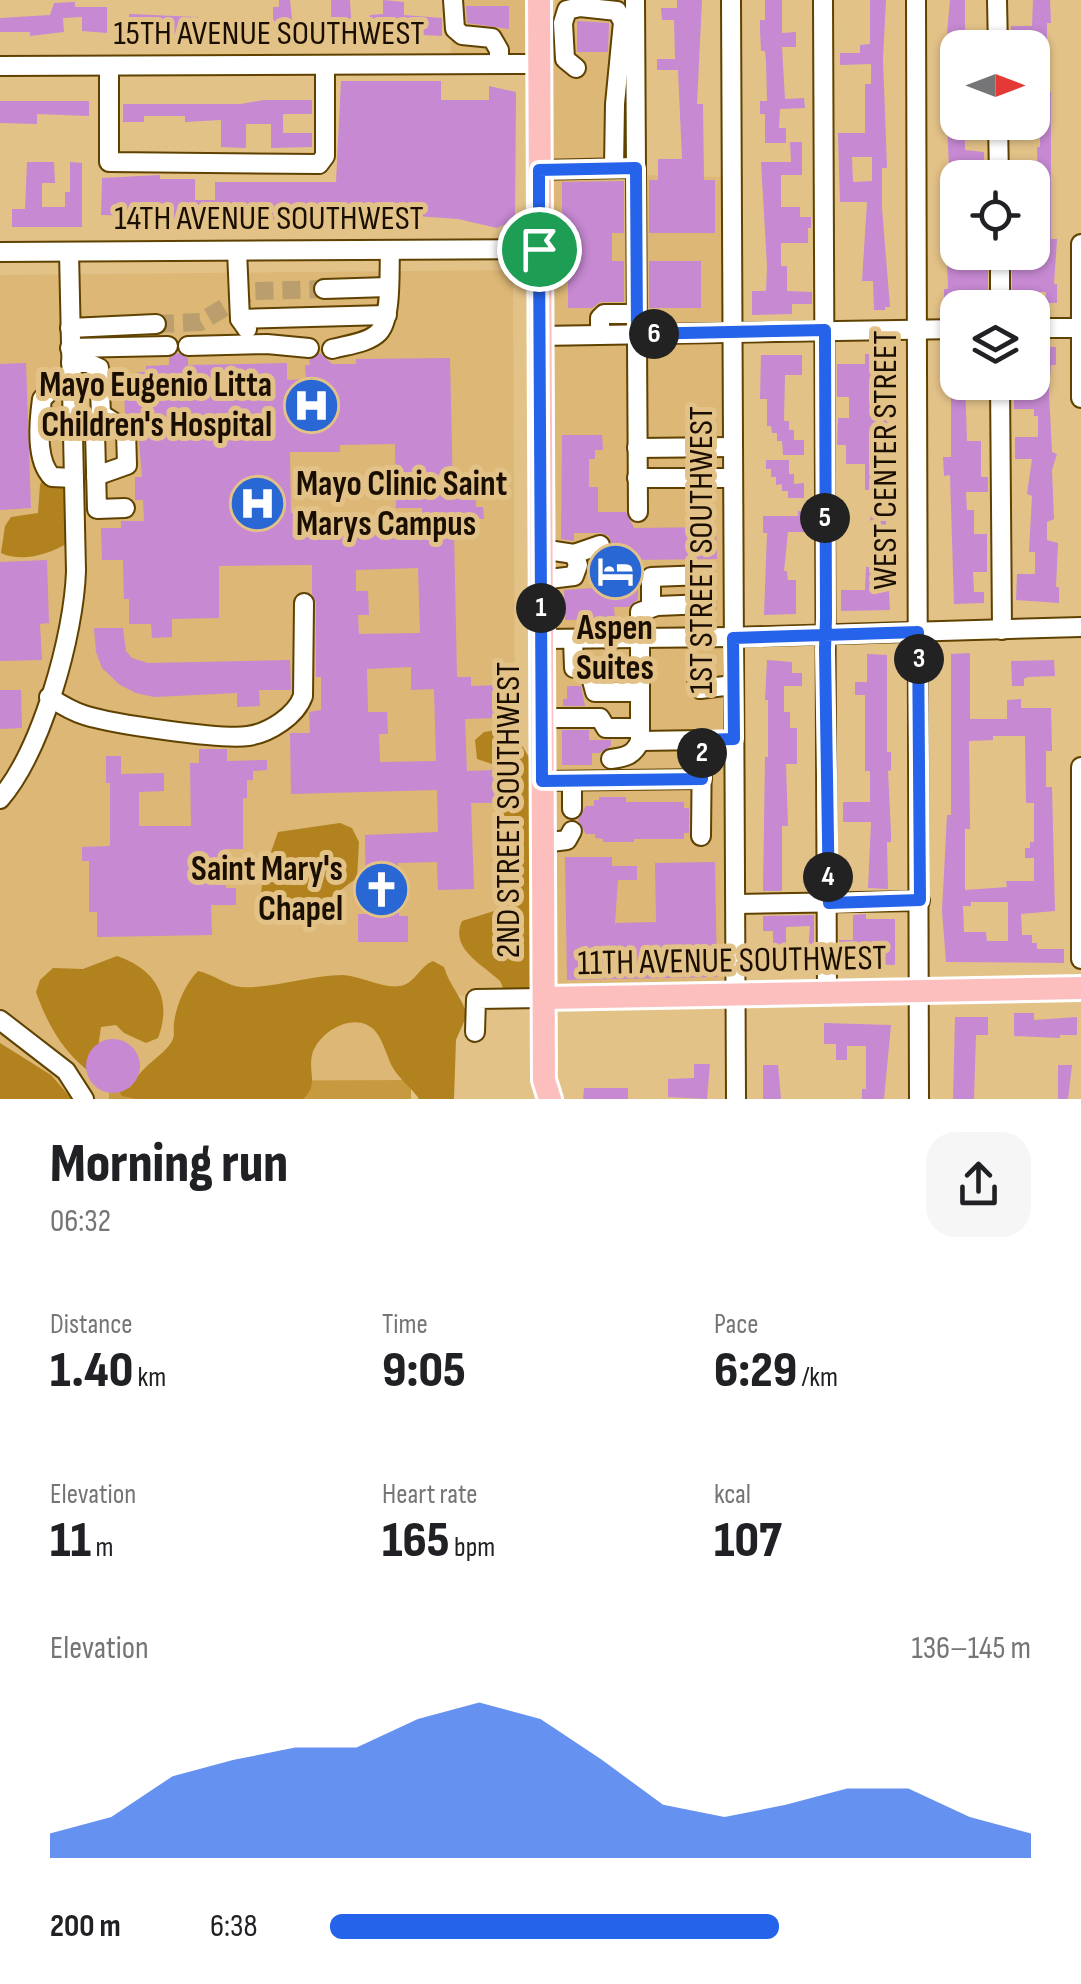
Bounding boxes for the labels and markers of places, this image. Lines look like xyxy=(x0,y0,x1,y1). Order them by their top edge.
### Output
pin xyxy=(497,207,582,292)
pin: 6 xyxy=(629,309,679,359)
place label: Mayo Eugenio Litta Children's Hospital xyxy=(39,364,272,447)
hospital icon: Mayo Eugenio Litta Children's Hospital xyxy=(281,375,341,435)
place label: Mayo Clinic Saint Marys Campus xyxy=(296,463,507,546)
hospital icon: Mayo Clinic Saint Marys Campus xyxy=(227,474,287,534)
pin: 5 xyxy=(800,493,850,543)
hotel icon: Aspen Suites xyxy=(585,542,645,602)
pin: 1 xyxy=(516,583,566,633)
place label: Aspen Suites xyxy=(576,607,654,690)
pin: 3 xyxy=(894,634,944,684)
pin: 2 xyxy=(677,728,727,778)
place label: Saint Mary's Chapel xyxy=(191,848,343,931)
pin: 4 xyxy=(803,852,853,902)
church icon: Saint Mary's Chapel xyxy=(352,859,412,919)

